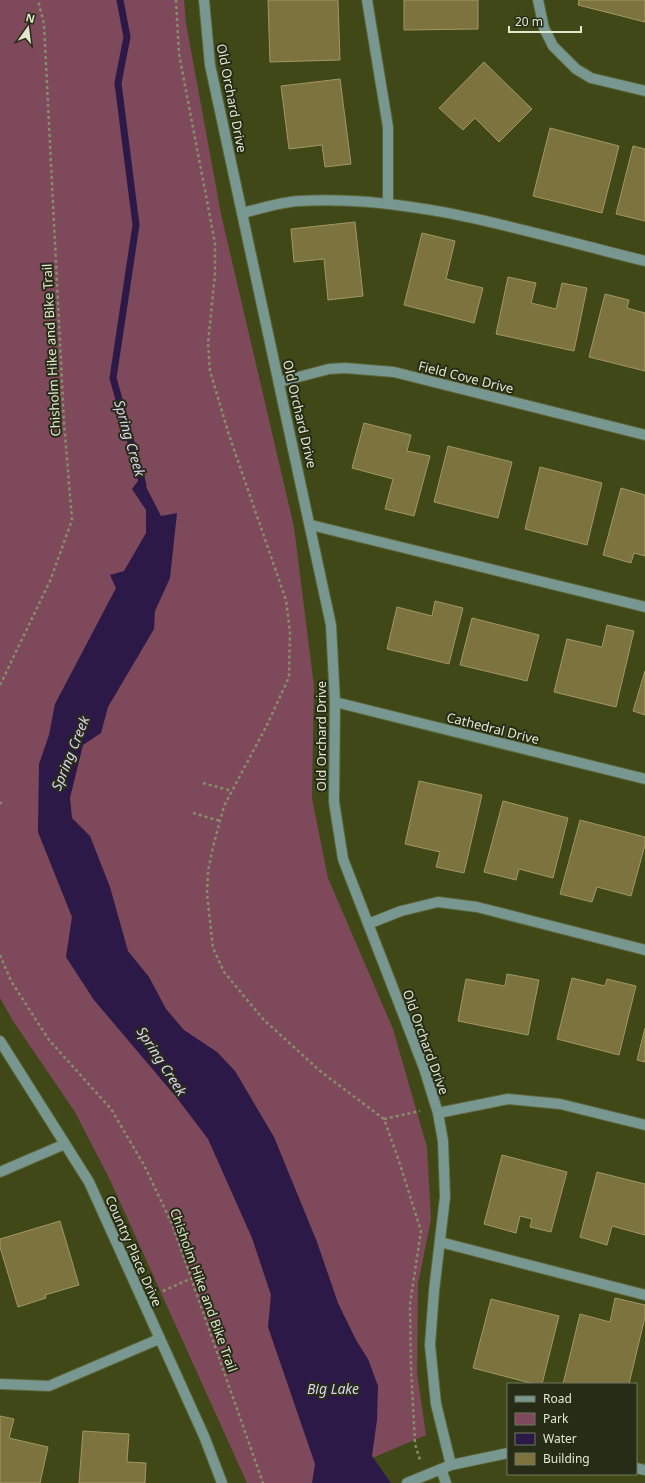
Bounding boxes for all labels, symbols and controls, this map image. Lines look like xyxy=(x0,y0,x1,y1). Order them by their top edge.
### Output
north arrow xyxy=(8,8,48,48)
scale bar xyxy=(509,8,581,34)
text: N xyxy=(24,9,37,26)
text: 20 m xyxy=(515,13,543,30)
street label: Old Orchard Drive xyxy=(213,42,251,154)
street label: Chisholm Hike and Bike Trail xyxy=(37,263,65,437)
street label: Field Cove Drive xyxy=(417,356,515,398)
street label: Old Orchard Drive xyxy=(279,358,321,470)
water label: Spring Creek xyxy=(110,398,150,479)
street label: Old Orchard Drive xyxy=(312,681,330,791)
street label: Cathedral Drive xyxy=(445,708,541,748)
water label: Spring Creek xyxy=(46,712,94,793)
street label: Old Orchard Drive xyxy=(399,987,453,1097)
water label: Spring Creek xyxy=(133,1023,192,1100)
street label: Country Place Drive xyxy=(101,1193,167,1309)
street label: Chisholm Hike and Bike Trail xyxy=(166,1206,242,1374)
water label: Big Lake xyxy=(307,1379,359,1398)
legend xyxy=(507,1383,637,1475)
text: Road xyxy=(543,1390,572,1407)
text: Park xyxy=(543,1410,569,1427)
text: Water xyxy=(543,1430,577,1447)
text: Building xyxy=(543,1450,590,1467)

